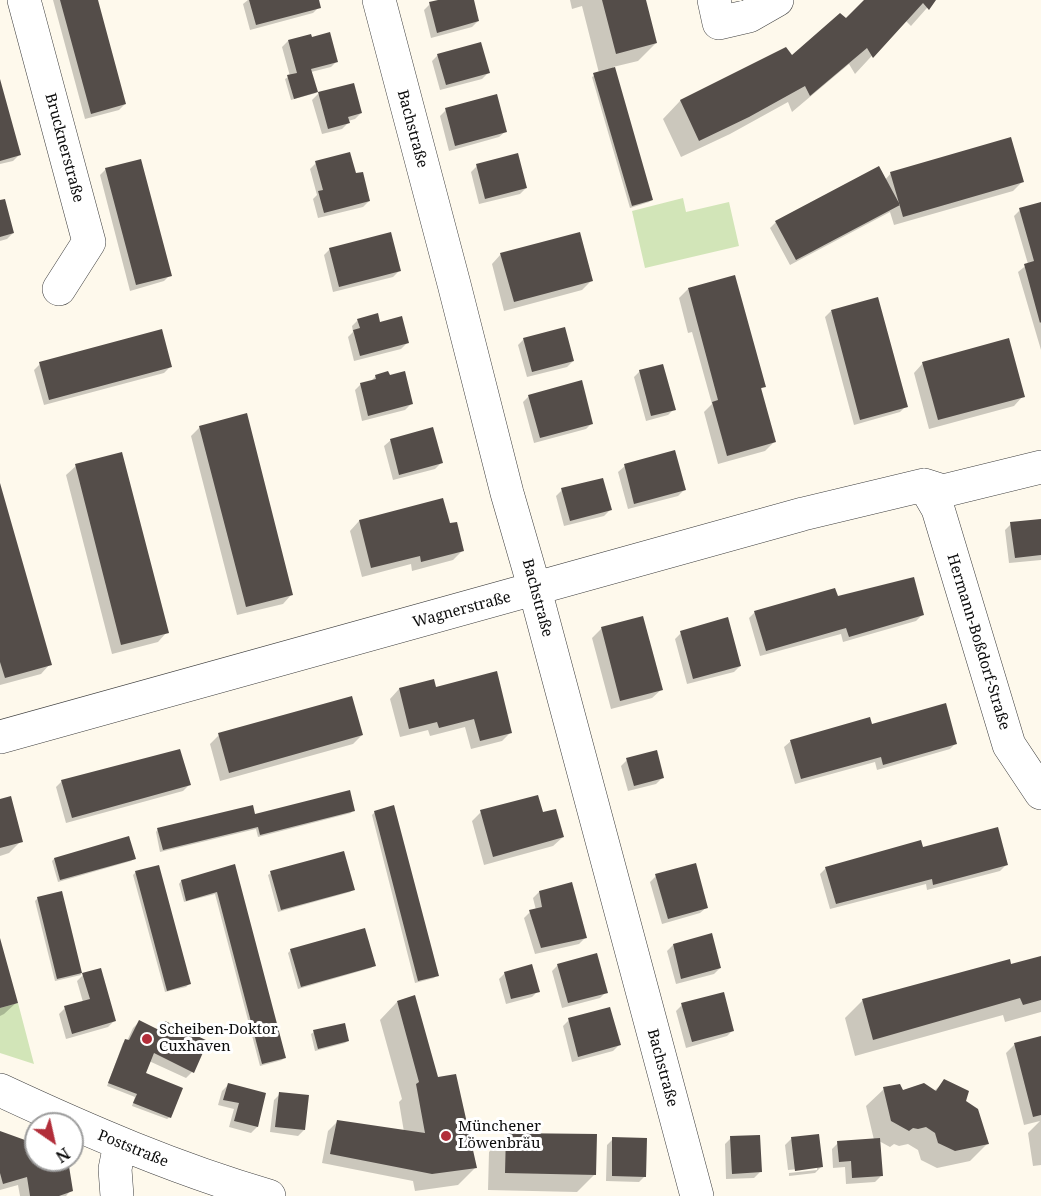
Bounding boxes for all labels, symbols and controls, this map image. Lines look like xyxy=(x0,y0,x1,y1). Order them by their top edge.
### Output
street label: Bachstraße xyxy=(393,88,431,170)
street label: Brucknerstraße xyxy=(41,91,87,205)
street label: Hermann-Boßdorf-Straße xyxy=(943,552,1013,732)
street label: Bachstraße xyxy=(518,557,556,639)
street label: Wagnerstraße xyxy=(411,588,513,632)
place label: Scheiben-Doktor Cuxhaven xyxy=(159,1021,278,1056)
street label: Bachstraße xyxy=(643,1027,681,1109)
marker: Scheiben-Doktor Cuxhaven xyxy=(140,1032,154,1046)
north arrow xyxy=(24,1112,84,1172)
place label: Münchener Löwenbräu xyxy=(458,1118,541,1153)
street label: Poststraße xyxy=(95,1127,171,1171)
marker: Münchener Löwenbräu xyxy=(439,1129,453,1143)
text: N xyxy=(52,1143,74,1168)

